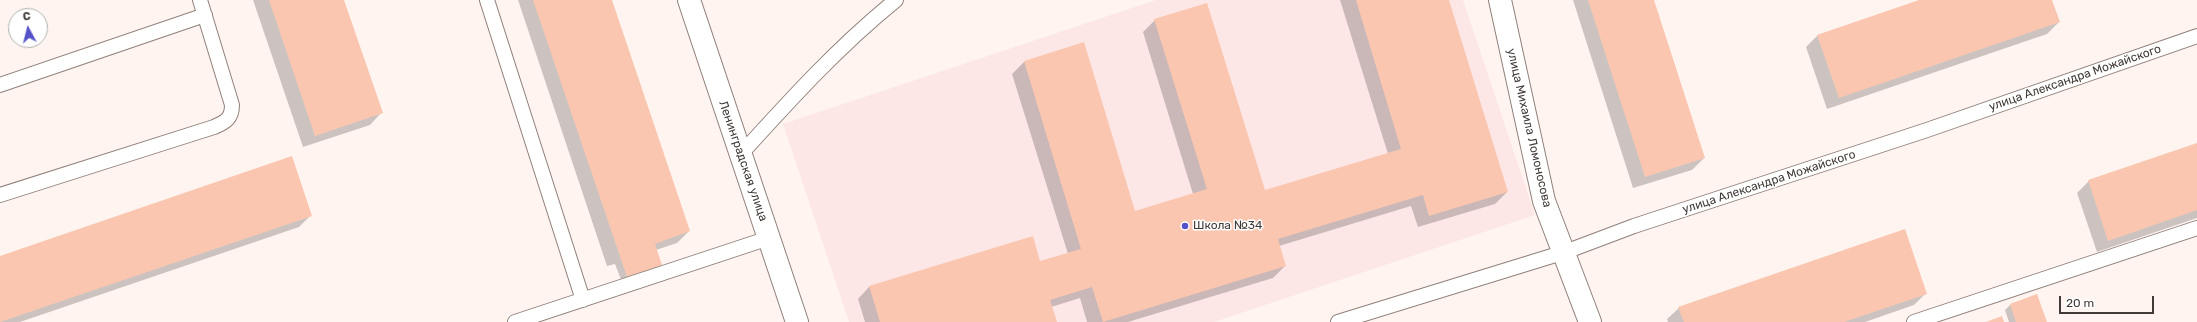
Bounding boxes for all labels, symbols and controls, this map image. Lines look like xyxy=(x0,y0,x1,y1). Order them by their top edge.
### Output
north arrow xyxy=(8,8,48,48)
text: С xyxy=(22,10,31,24)
street label: улица Александра Можайского xyxy=(1987,42,2163,114)
street label: улица Михаила Ломоносова xyxy=(1504,47,1554,209)
street label: Ленинградская улица xyxy=(716,99,770,223)
street label: улица Александра Можайского xyxy=(1681,147,1857,217)
place label: Школа №34 xyxy=(1193,219,1262,233)
marker: Школа №34 xyxy=(1180,221,1190,231)
scale bar xyxy=(2061,288,2156,314)
text: 20 m xyxy=(2066,296,2094,310)

